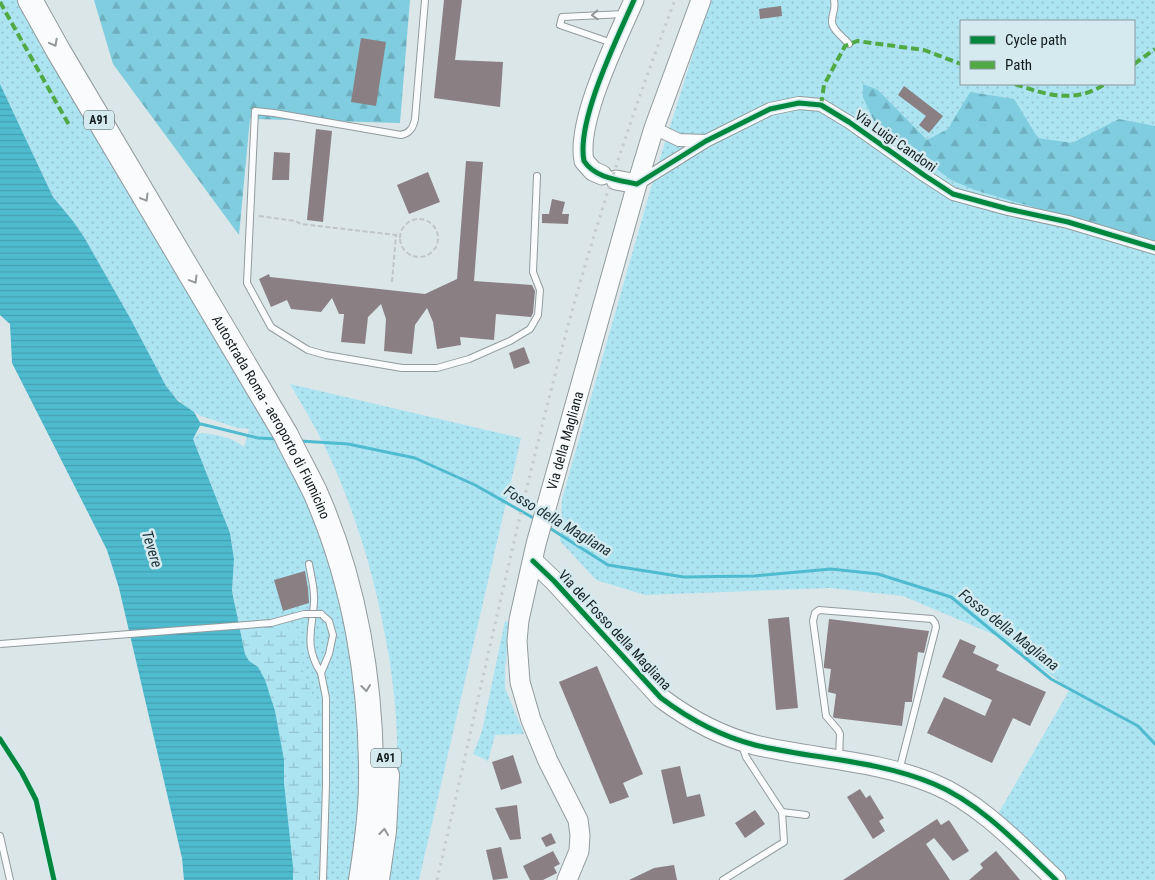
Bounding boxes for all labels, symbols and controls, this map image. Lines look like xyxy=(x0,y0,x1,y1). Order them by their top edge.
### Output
one-way arrow xyxy=(591,10,599,21)
legend xyxy=(960,20,1135,85)
text: Cycle path xyxy=(1005,31,1067,49)
one-way arrow xyxy=(47,38,57,47)
text: Path xyxy=(1005,56,1032,74)
street label: Via Luigi Candoni xyxy=(852,107,940,175)
road number: A91 xyxy=(84,110,114,130)
one-way arrow xyxy=(139,192,149,201)
one-way arrow xyxy=(187,274,197,283)
street label: Autostrada Roma - aeroporto di Fiumicino xyxy=(209,312,333,521)
street label: Via della Magliana xyxy=(544,390,586,492)
water label: Fosso della Magliana xyxy=(501,482,615,560)
water label: Tevere xyxy=(138,528,166,570)
street label: Via del Fosso della Magliana xyxy=(555,567,675,693)
water label: Fosso della Magliana xyxy=(955,585,1063,675)
one-way arrow xyxy=(360,684,371,692)
road number: A91 xyxy=(371,748,401,768)
one-way arrow xyxy=(378,827,389,835)

